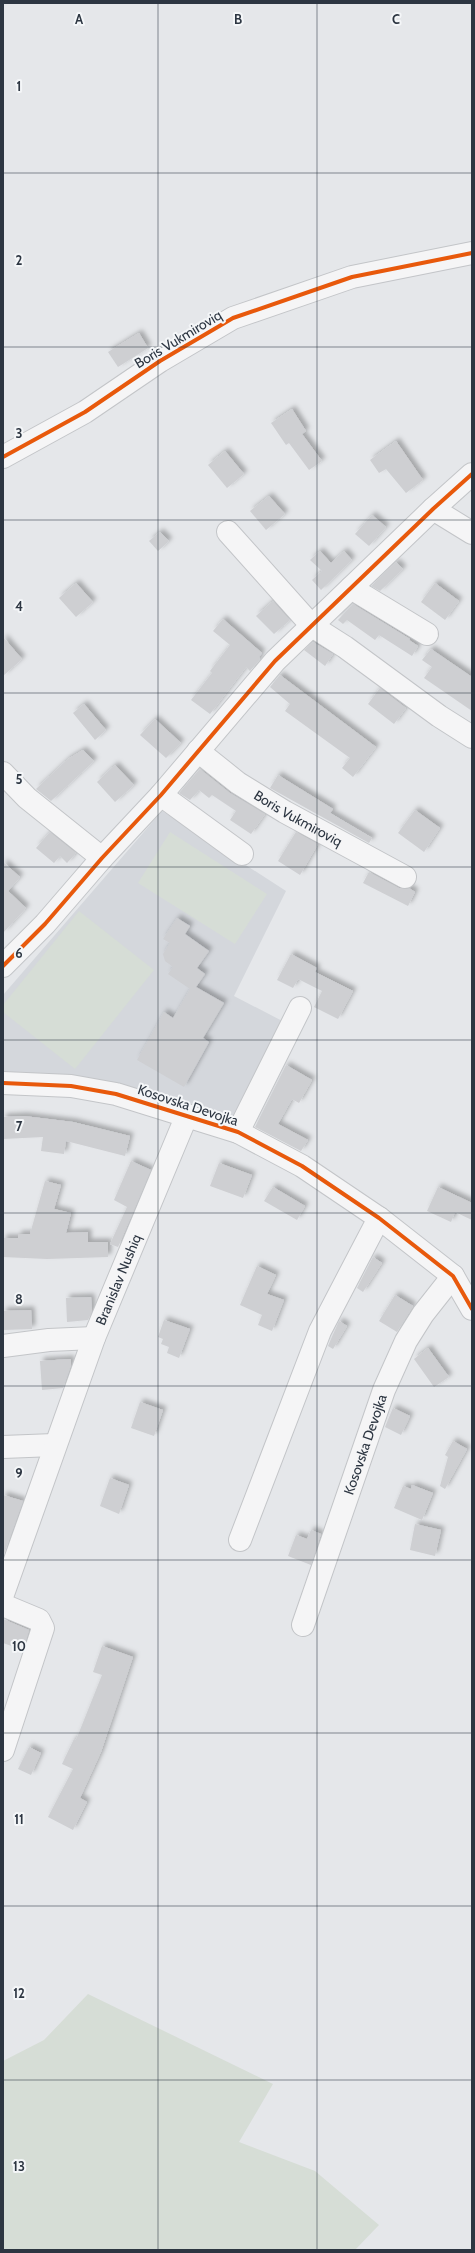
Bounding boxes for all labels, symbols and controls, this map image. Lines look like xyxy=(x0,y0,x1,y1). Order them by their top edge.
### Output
text: A xyxy=(75,11,84,27)
text: B xyxy=(234,11,242,27)
text: C xyxy=(392,11,400,27)
text: 1 xyxy=(17,78,21,94)
text: 2 xyxy=(16,252,23,268)
street label: Boris Vukmiroviq xyxy=(131,306,225,372)
text: 3 xyxy=(15,425,23,441)
text: 4 xyxy=(15,598,23,614)
text: 5 xyxy=(16,771,23,787)
street label: Boris Vukmiroviq xyxy=(251,786,346,850)
text: 6 xyxy=(15,945,23,961)
street label: Kosovska Devojka xyxy=(135,1080,241,1130)
text: 7 xyxy=(16,1118,23,1134)
street label: Branislav Nushiq xyxy=(91,1231,145,1328)
text: 8 xyxy=(15,1291,23,1307)
street label: Kosovska Devojka xyxy=(340,1392,391,1497)
text: 9 xyxy=(15,1465,23,1481)
text: 10 xyxy=(12,1638,26,1654)
text: 11 xyxy=(14,1811,24,1827)
text: 12 xyxy=(13,1985,25,2001)
text: 13 xyxy=(13,2158,25,2174)

